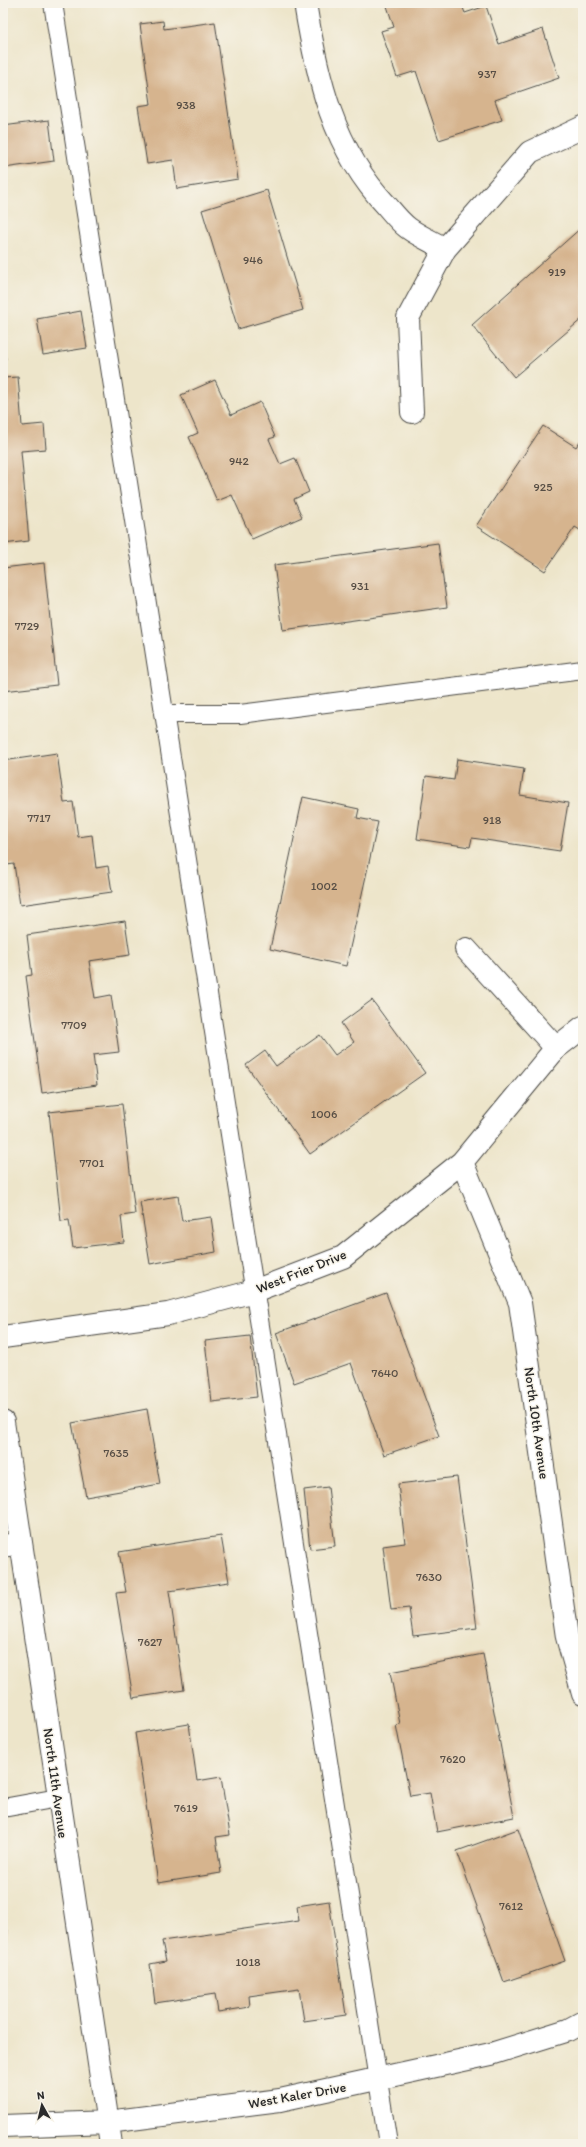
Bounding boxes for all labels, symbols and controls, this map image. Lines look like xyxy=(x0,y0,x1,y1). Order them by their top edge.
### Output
house number: 937 xyxy=(478,67,496,81)
house number: 938 xyxy=(176,98,196,112)
house number: 946 xyxy=(243,253,263,267)
house number: 919 xyxy=(548,265,566,279)
house number: 942 xyxy=(229,454,250,468)
house number: 925 xyxy=(534,480,552,494)
house number: 931 xyxy=(351,579,370,593)
house number: 7729 xyxy=(15,619,39,633)
house number: 7717 xyxy=(27,811,51,825)
house number: 918 xyxy=(483,813,502,827)
house number: 1002 xyxy=(311,879,338,893)
house number: 7709 xyxy=(61,1018,87,1032)
house number: 1006 xyxy=(311,1107,337,1121)
house number: 7701 xyxy=(80,1156,105,1170)
street label: West Frier Drive xyxy=(254,1245,349,1297)
house number: 7640 xyxy=(372,1366,398,1380)
street label: North 10th Avenue xyxy=(520,1366,553,1481)
house number: 7635 xyxy=(103,1446,129,1460)
house number: 7630 xyxy=(416,1570,442,1584)
house number: 7627 xyxy=(138,1635,162,1649)
street label: North 11th Avenue xyxy=(39,1727,72,1839)
house number: 7620 xyxy=(440,1752,466,1766)
house number: 7619 xyxy=(174,1801,198,1815)
house number: 7612 xyxy=(499,1899,524,1913)
house number: 1018 xyxy=(235,1955,261,1969)
street label: West Kaler Drive xyxy=(247,2078,348,2112)
north arrow xyxy=(22,2085,62,2125)
text: N xyxy=(36,2089,45,2103)

